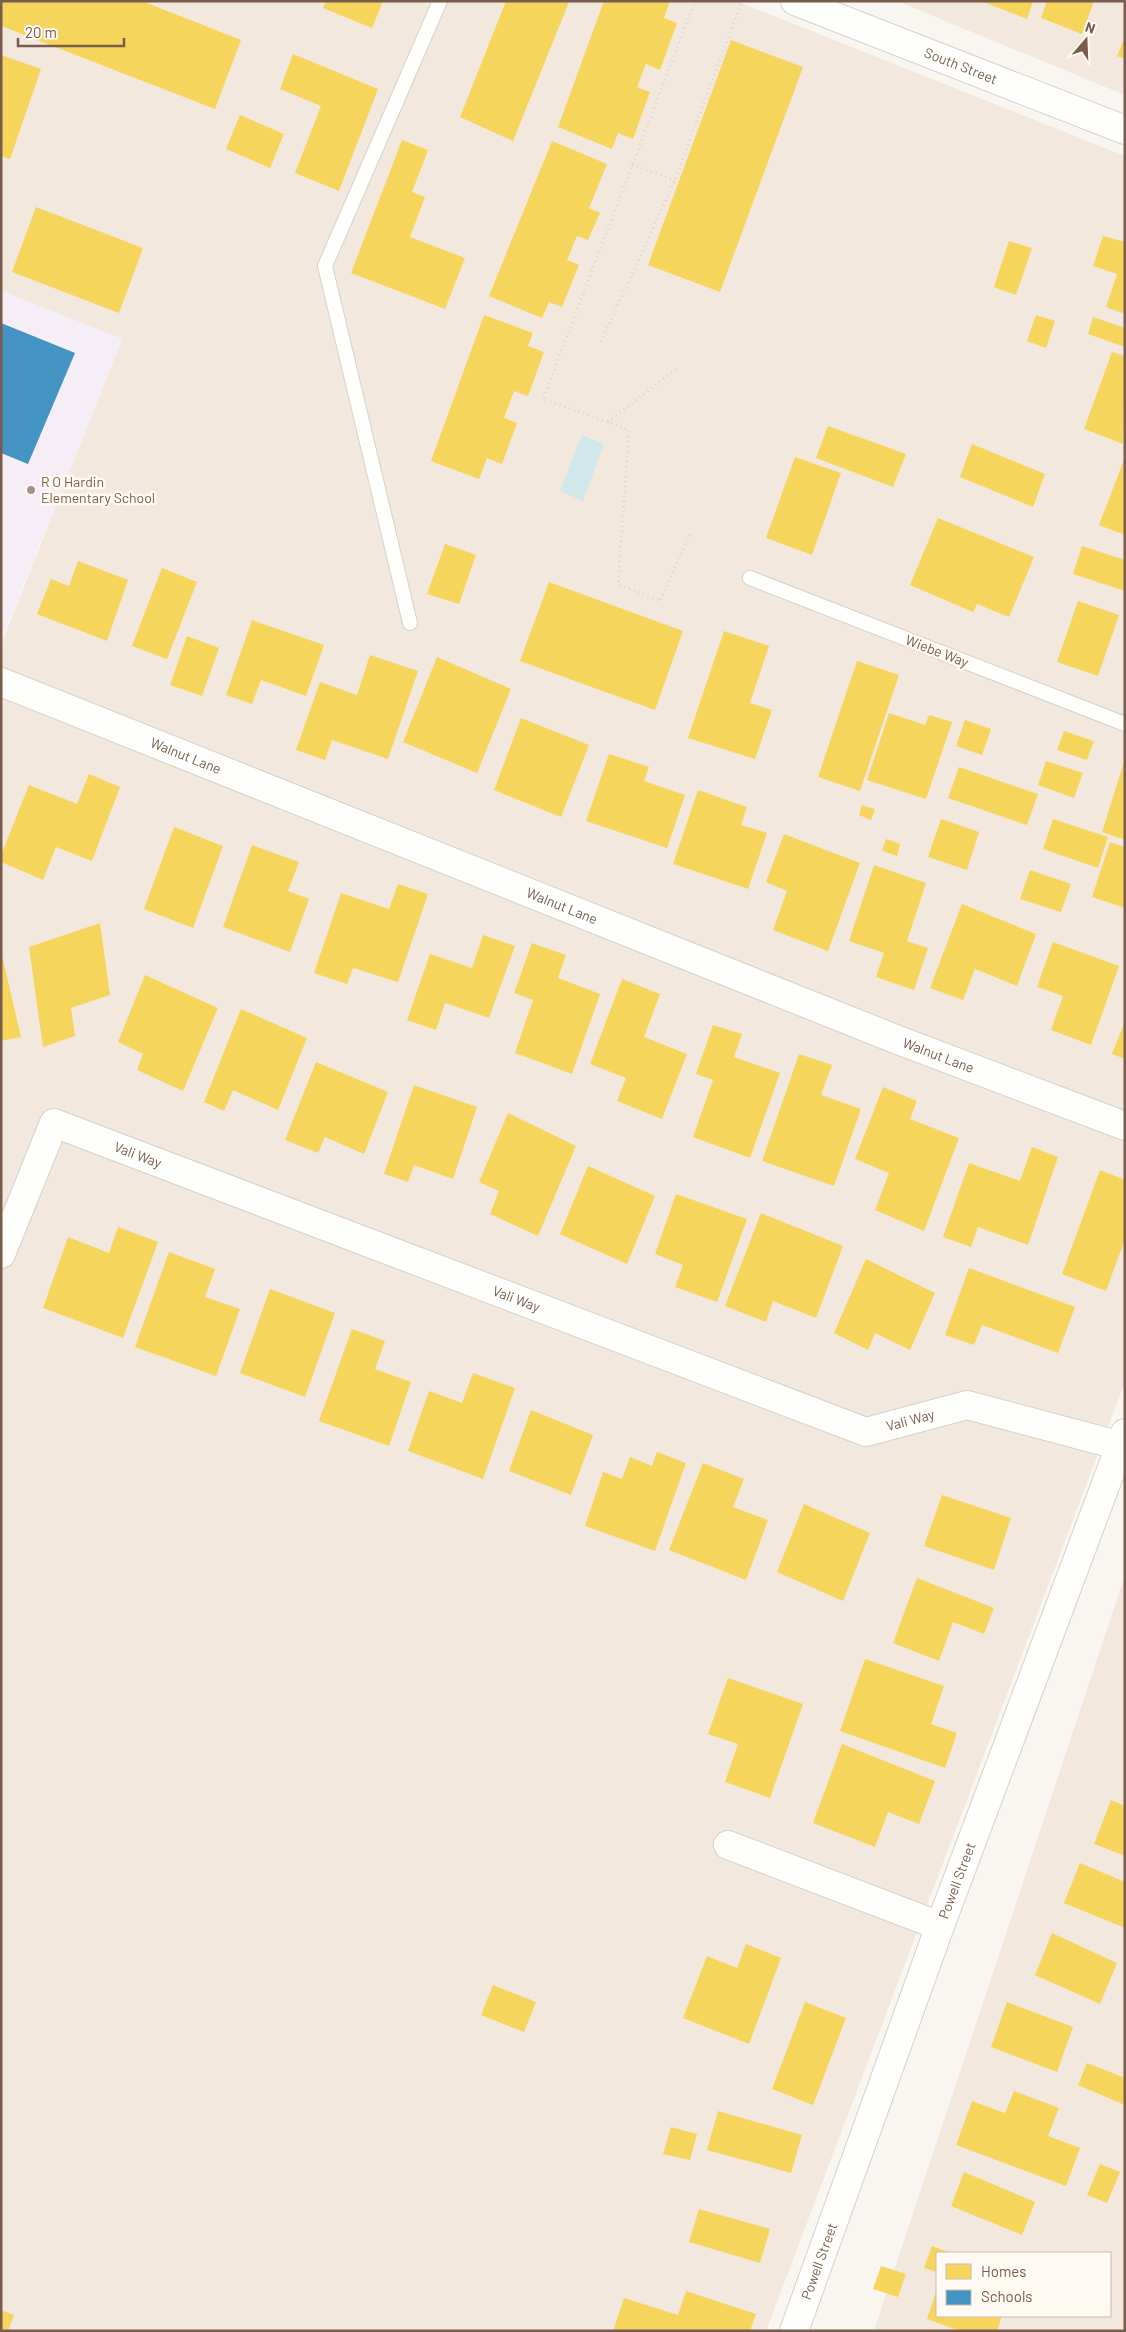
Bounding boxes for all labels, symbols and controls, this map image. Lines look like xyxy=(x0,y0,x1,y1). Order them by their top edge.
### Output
scale bar xyxy=(18,15,124,47)
north arrow xyxy=(1061,15,1111,65)
text: N xyxy=(1083,18,1098,37)
text: 20 m xyxy=(25,23,57,41)
street label: South Street xyxy=(922,43,1000,87)
place label: R O Hardin Elementary School xyxy=(41,473,155,506)
marker: R O Hardin Elementary School xyxy=(25,484,37,496)
street label: Wiebe Way xyxy=(903,631,972,671)
street label: Walnut Lane xyxy=(148,733,224,777)
street label: Walnut Lane xyxy=(524,884,600,927)
street label: Walnut Lane xyxy=(900,1034,977,1076)
street label: Vali Way xyxy=(112,1138,165,1171)
street label: Vali Way xyxy=(490,1282,543,1315)
street label: Vali Way xyxy=(884,1405,937,1434)
street label: Powell Street xyxy=(935,1840,979,1921)
street label: Powell Street xyxy=(797,2221,840,2302)
legend xyxy=(936,2252,1111,2317)
text: Homes xyxy=(981,2262,1026,2280)
text: Schools xyxy=(981,2287,1033,2305)

